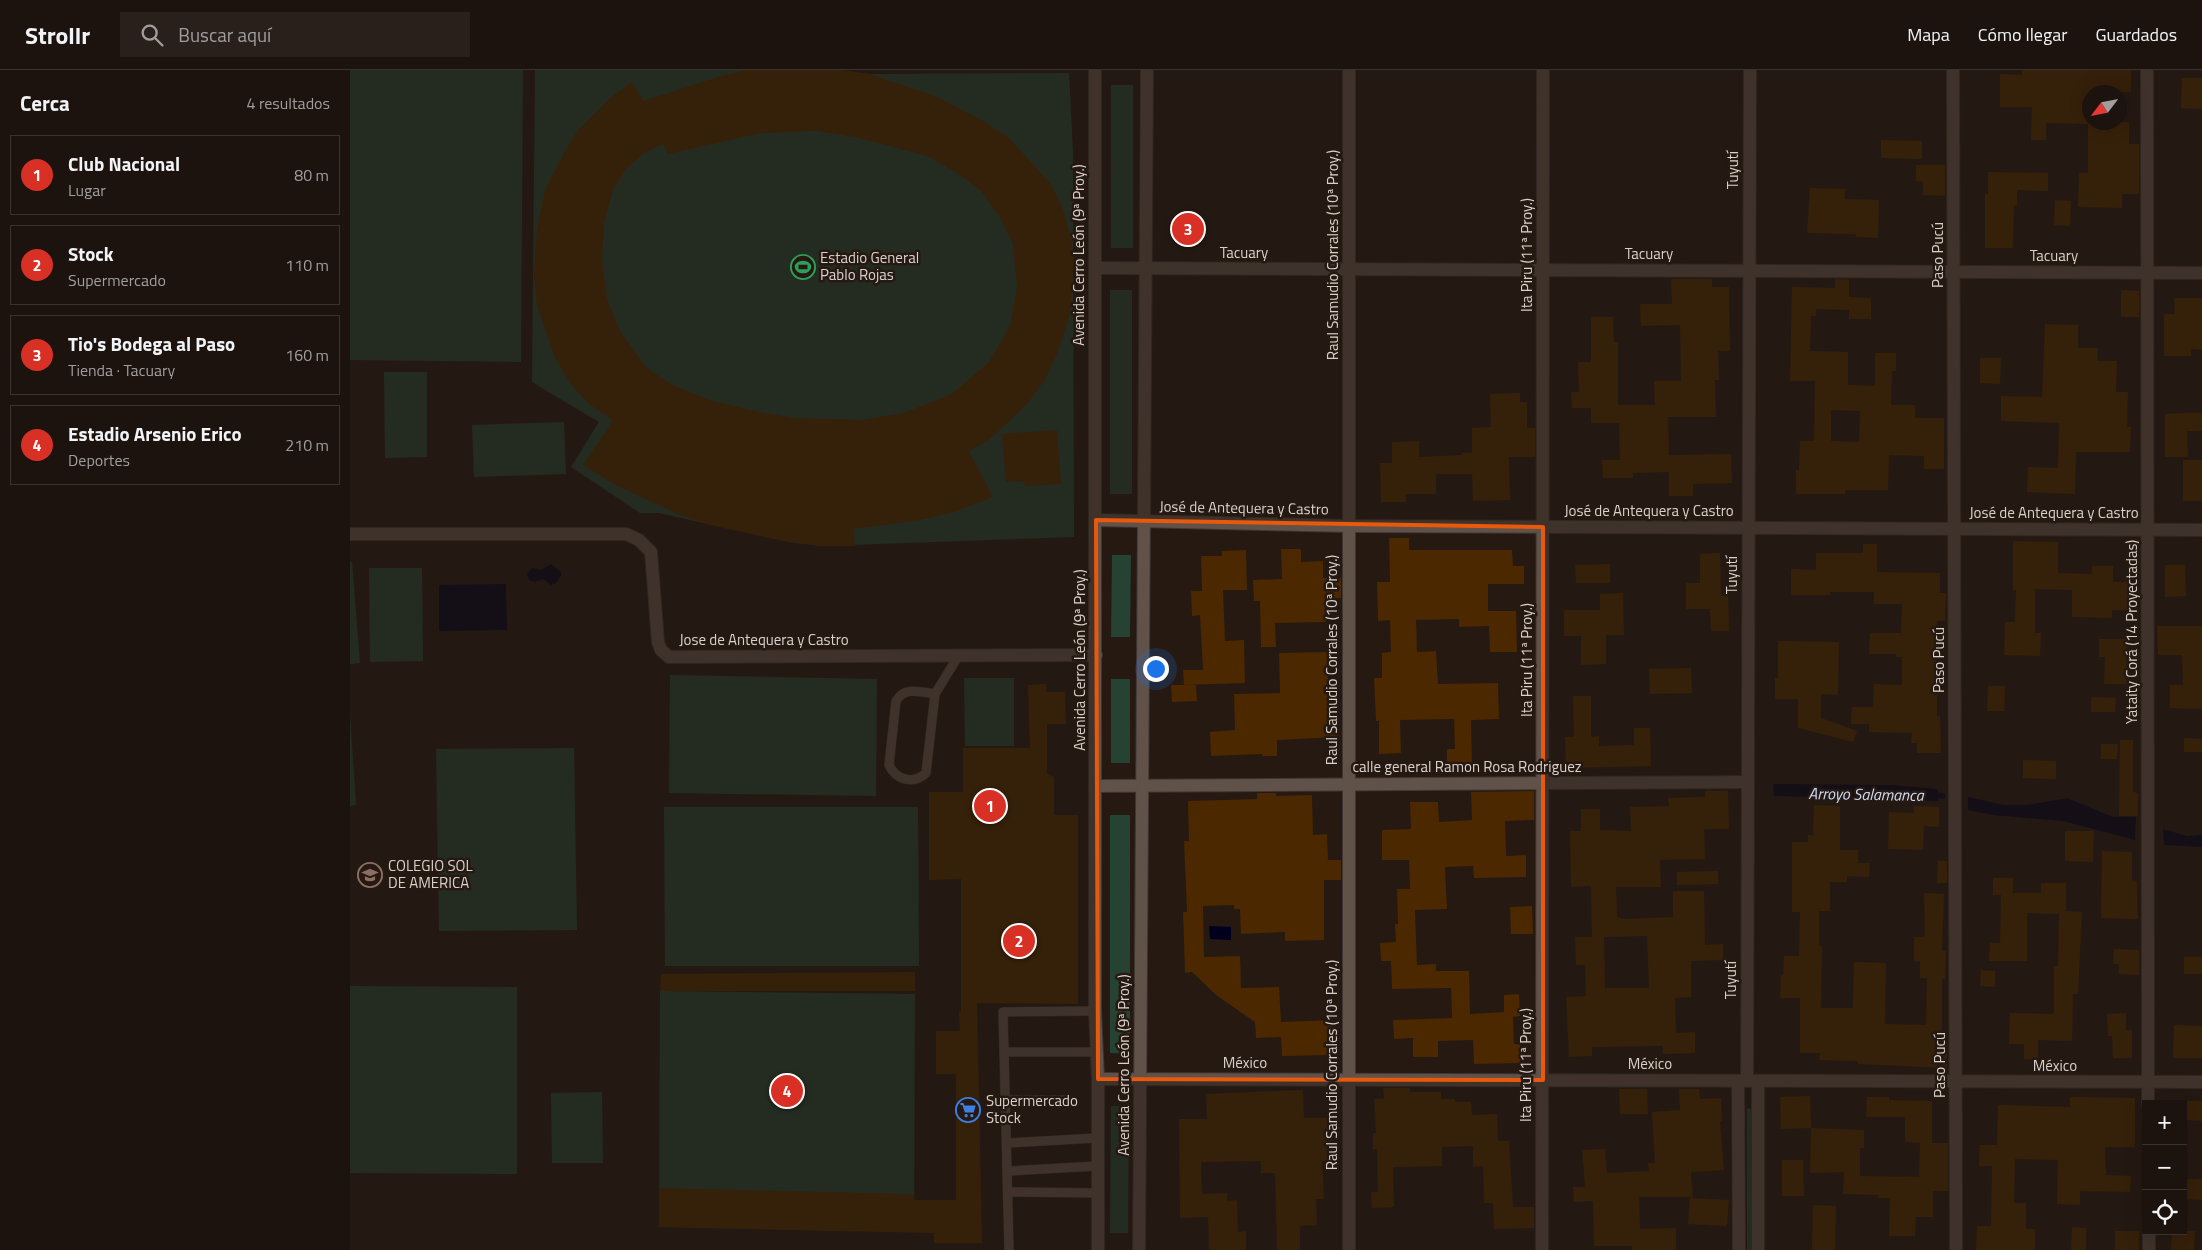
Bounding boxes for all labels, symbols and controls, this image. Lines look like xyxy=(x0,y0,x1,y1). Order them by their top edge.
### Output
search box xyxy=(120,12,470,57)
text: Strollr xyxy=(25,17,90,53)
text: Buscar aquí xyxy=(178,20,271,49)
icon: search xyxy=(138,21,166,49)
text: Mapa xyxy=(1907,21,1950,48)
text: Cómo llegar xyxy=(1978,21,2067,48)
text: Guardados xyxy=(2095,21,2177,48)
north arrow xyxy=(2082,85,2127,130)
text: Cerca xyxy=(20,87,70,119)
text: 4 resultados xyxy=(246,91,330,115)
text: Club Nacional xyxy=(68,149,180,178)
street label: Tuyutí xyxy=(1721,149,1744,189)
street label: Raul Samudio Corrales (10ª Proy.) xyxy=(1321,150,1344,360)
text: 1 xyxy=(33,163,41,187)
text: 80 m xyxy=(294,163,329,187)
street label: Avenida Cerro León (9ª Proy.) xyxy=(1067,164,1090,346)
text: Lugar xyxy=(68,178,106,202)
street label: Ita Piru (11ª Proy.) xyxy=(1515,198,1538,312)
pin: 3 xyxy=(1172,210,1204,248)
street label: Paso Pucú xyxy=(1926,222,1949,288)
text: Stock xyxy=(68,239,114,268)
street label: Tacuary xyxy=(1220,241,1268,264)
street label: Tacuary xyxy=(1625,242,1673,265)
street label: Tacuary xyxy=(2030,244,2078,267)
place label: Estadio General Pablo Rojas xyxy=(820,246,919,286)
text: 2 xyxy=(33,253,41,277)
text: 110 m xyxy=(285,253,329,277)
sports icon: Estadio General Pablo Rojas xyxy=(790,254,816,280)
text: Supermercado xyxy=(68,268,166,292)
text: Tio's Bodega al Paso xyxy=(68,329,235,358)
text: 3 xyxy=(33,343,41,367)
text: 160 m xyxy=(285,343,329,367)
text: Tienda · Tacuary xyxy=(68,358,175,382)
text: Estadio Arsenio Erico xyxy=(68,419,242,448)
text: 4 xyxy=(33,433,41,457)
text: 210 m xyxy=(285,433,329,457)
text: Deportes xyxy=(68,448,130,472)
street label: José de Antequera y Castro xyxy=(1159,495,1329,520)
street label: José de Antequera y Castro xyxy=(1564,499,1734,522)
street label: José de Antequera y Castro xyxy=(1969,501,2139,524)
street label: Yataity Corá (14 Proyectadas) xyxy=(2120,540,2143,724)
street label: Tuyutí xyxy=(1720,554,1743,594)
street label: Raul Samudio Corrales (10ª Proy.) xyxy=(1320,555,1343,765)
street label: Avenida Cerro León (9ª Proy.) xyxy=(1068,569,1091,751)
street label: Ita Piru (11ª Proy.) xyxy=(1515,603,1538,717)
street label: Paso Pucú xyxy=(1927,627,1950,693)
street label: Jose de Antequera y Castro xyxy=(679,628,849,651)
your location xyxy=(1143,656,1169,682)
street label: calle general Ramon Rosa Rodriguez xyxy=(1352,755,1582,778)
water label: Arroyo Salamanca xyxy=(1808,781,1925,807)
pin: 1 xyxy=(974,787,1006,825)
place label: COLEGIO SOL DE AMERICA xyxy=(388,854,473,894)
school or university icon: COLEGIO SOL DE AMERICA xyxy=(357,862,383,888)
pin: 2 xyxy=(1003,922,1035,960)
street label: Tuyutí xyxy=(1719,959,1742,999)
street label: Raul Samudio Corrales (10ª Proy.) xyxy=(1320,960,1343,1170)
street label: Avenida Cerro León (9ª Proy.) xyxy=(1112,974,1135,1156)
street label: Ita Piru (11ª Proy.) xyxy=(1514,1008,1537,1122)
street label: Paso Pucú xyxy=(1928,1032,1951,1098)
street label: México xyxy=(1223,1051,1267,1074)
street label: México xyxy=(1628,1052,1672,1075)
street label: México xyxy=(2033,1054,2077,1077)
pin: 4 xyxy=(771,1072,803,1110)
place label: Supermercado Stock xyxy=(986,1089,1078,1129)
supermarket icon: Supermercado Stock xyxy=(955,1097,981,1123)
map controls xyxy=(2142,1100,2187,1235)
button: + xyxy=(2142,1100,2187,1145)
button: − xyxy=(2142,1145,2187,1190)
button: locate xyxy=(2142,1190,2187,1235)

